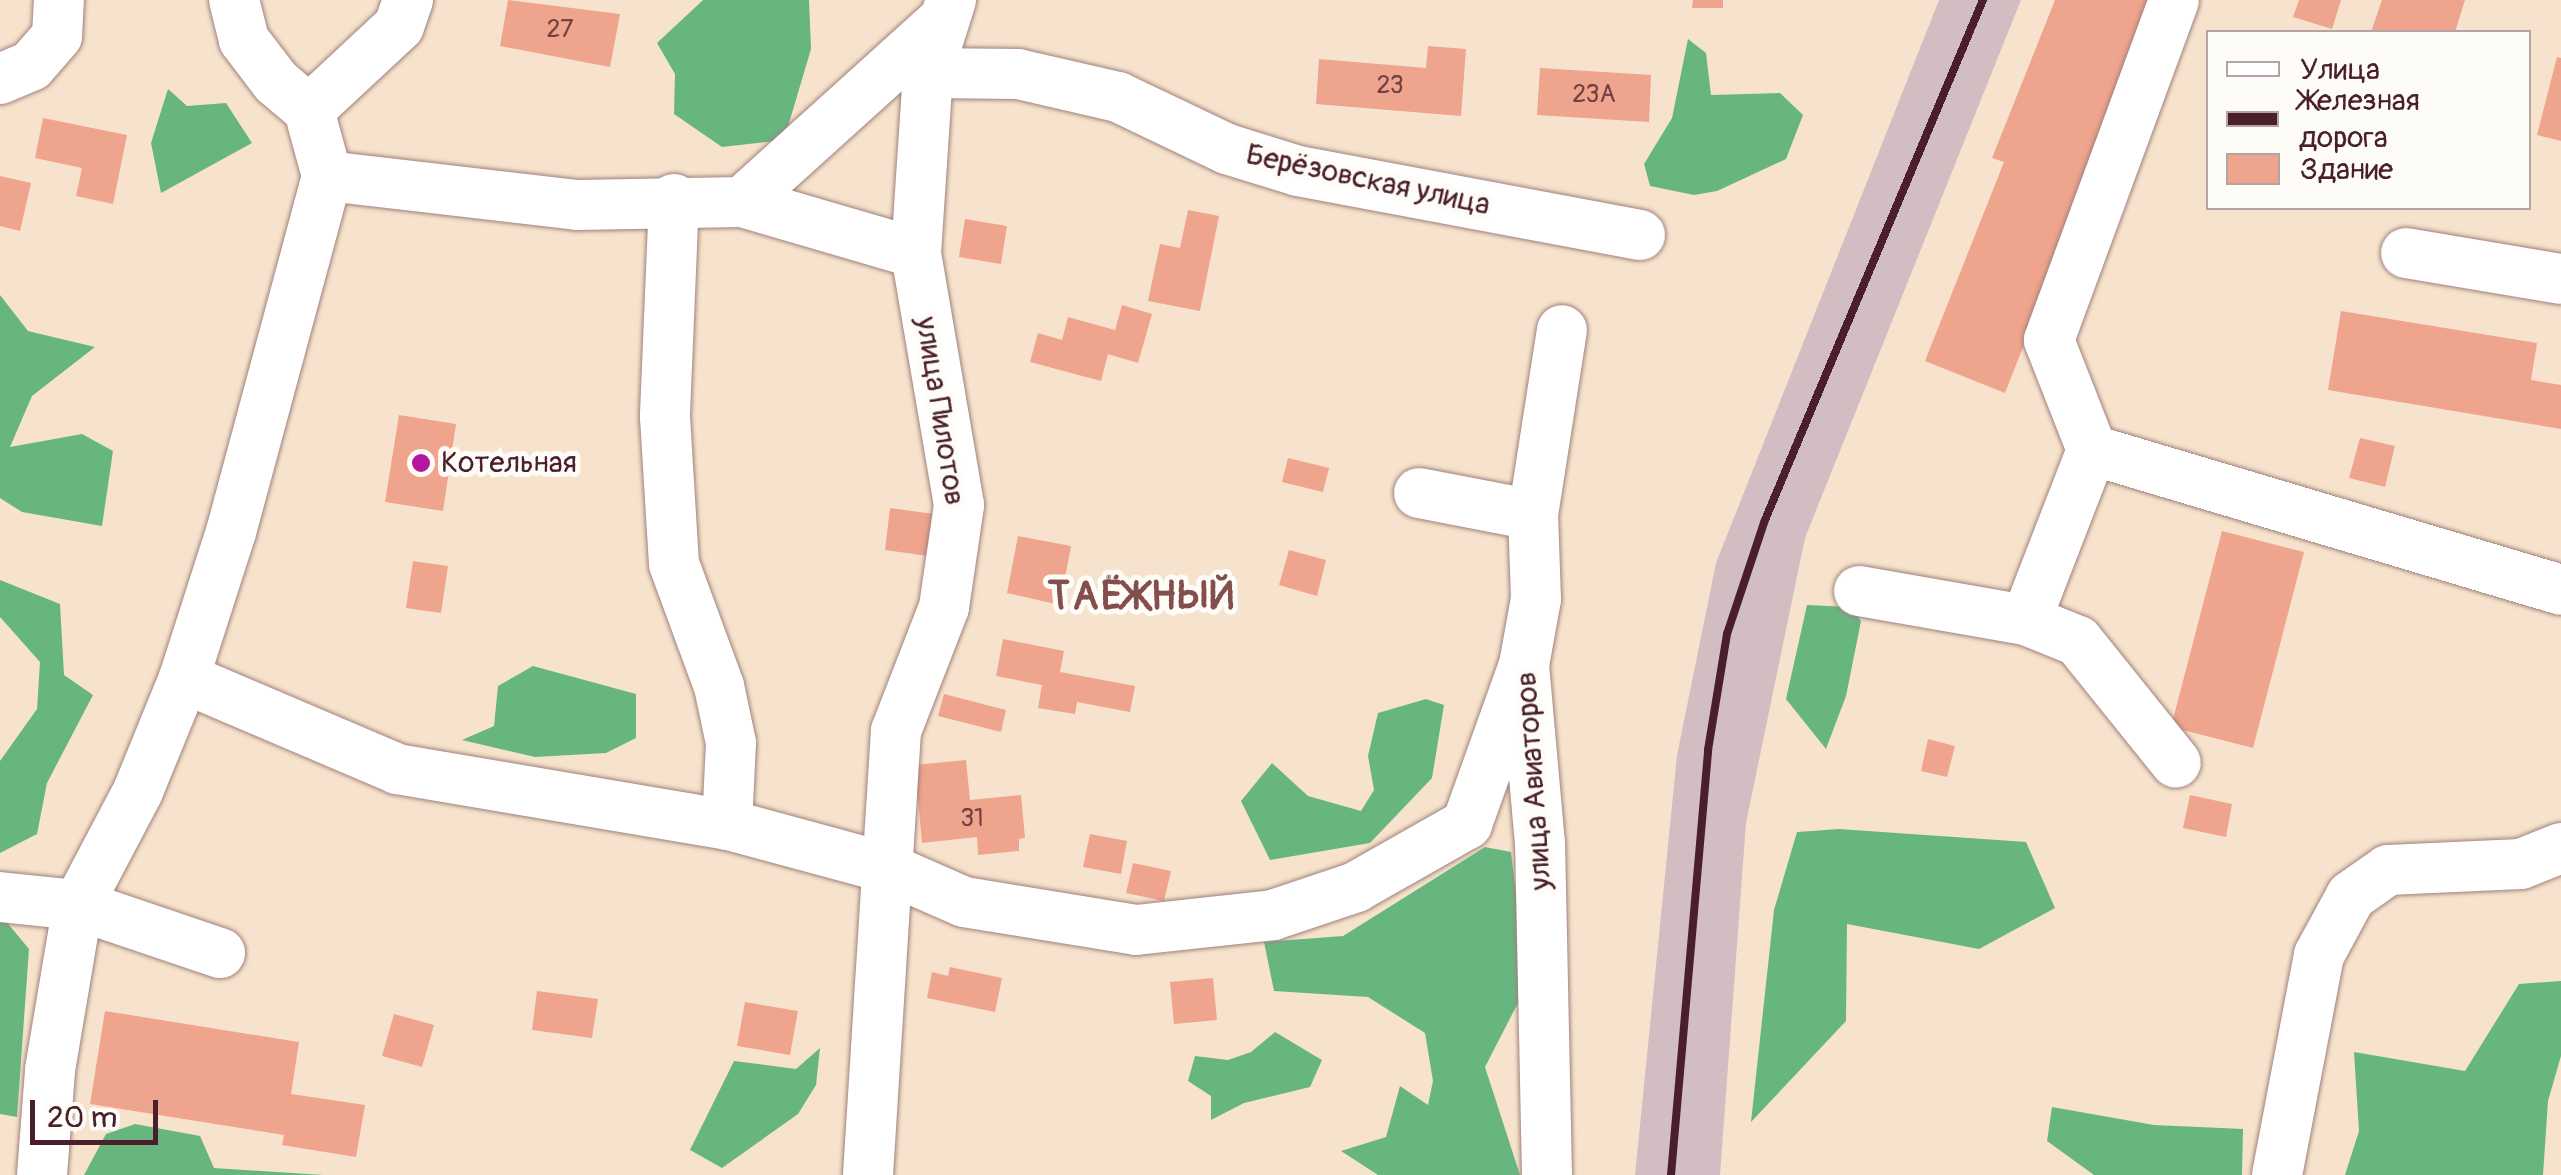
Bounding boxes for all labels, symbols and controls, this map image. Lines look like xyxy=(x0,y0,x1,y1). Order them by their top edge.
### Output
house number: 27 xyxy=(546,15,574,45)
legend xyxy=(2206,30,2531,210)
text: Улица xyxy=(2300,51,2380,88)
house number: 23 xyxy=(1376,71,1404,101)
house number: 23А xyxy=(1572,80,1616,110)
text: Железная дорога xyxy=(2299,82,2420,156)
street label: Берёзовская улица xyxy=(1243,137,1493,223)
text: Здание xyxy=(2300,151,2393,188)
street label: улица Пилотов xyxy=(907,314,973,508)
place label: Котельная xyxy=(441,445,577,481)
marker: Котельная xyxy=(410,452,432,474)
district label: ТАЁЖНЫЙ xyxy=(1048,573,1236,621)
street label: улица Авиаторов xyxy=(1508,671,1560,891)
house number: 31 xyxy=(960,804,984,834)
scale bar xyxy=(35,1080,162,1142)
text: 20 m xyxy=(47,1099,117,1136)

